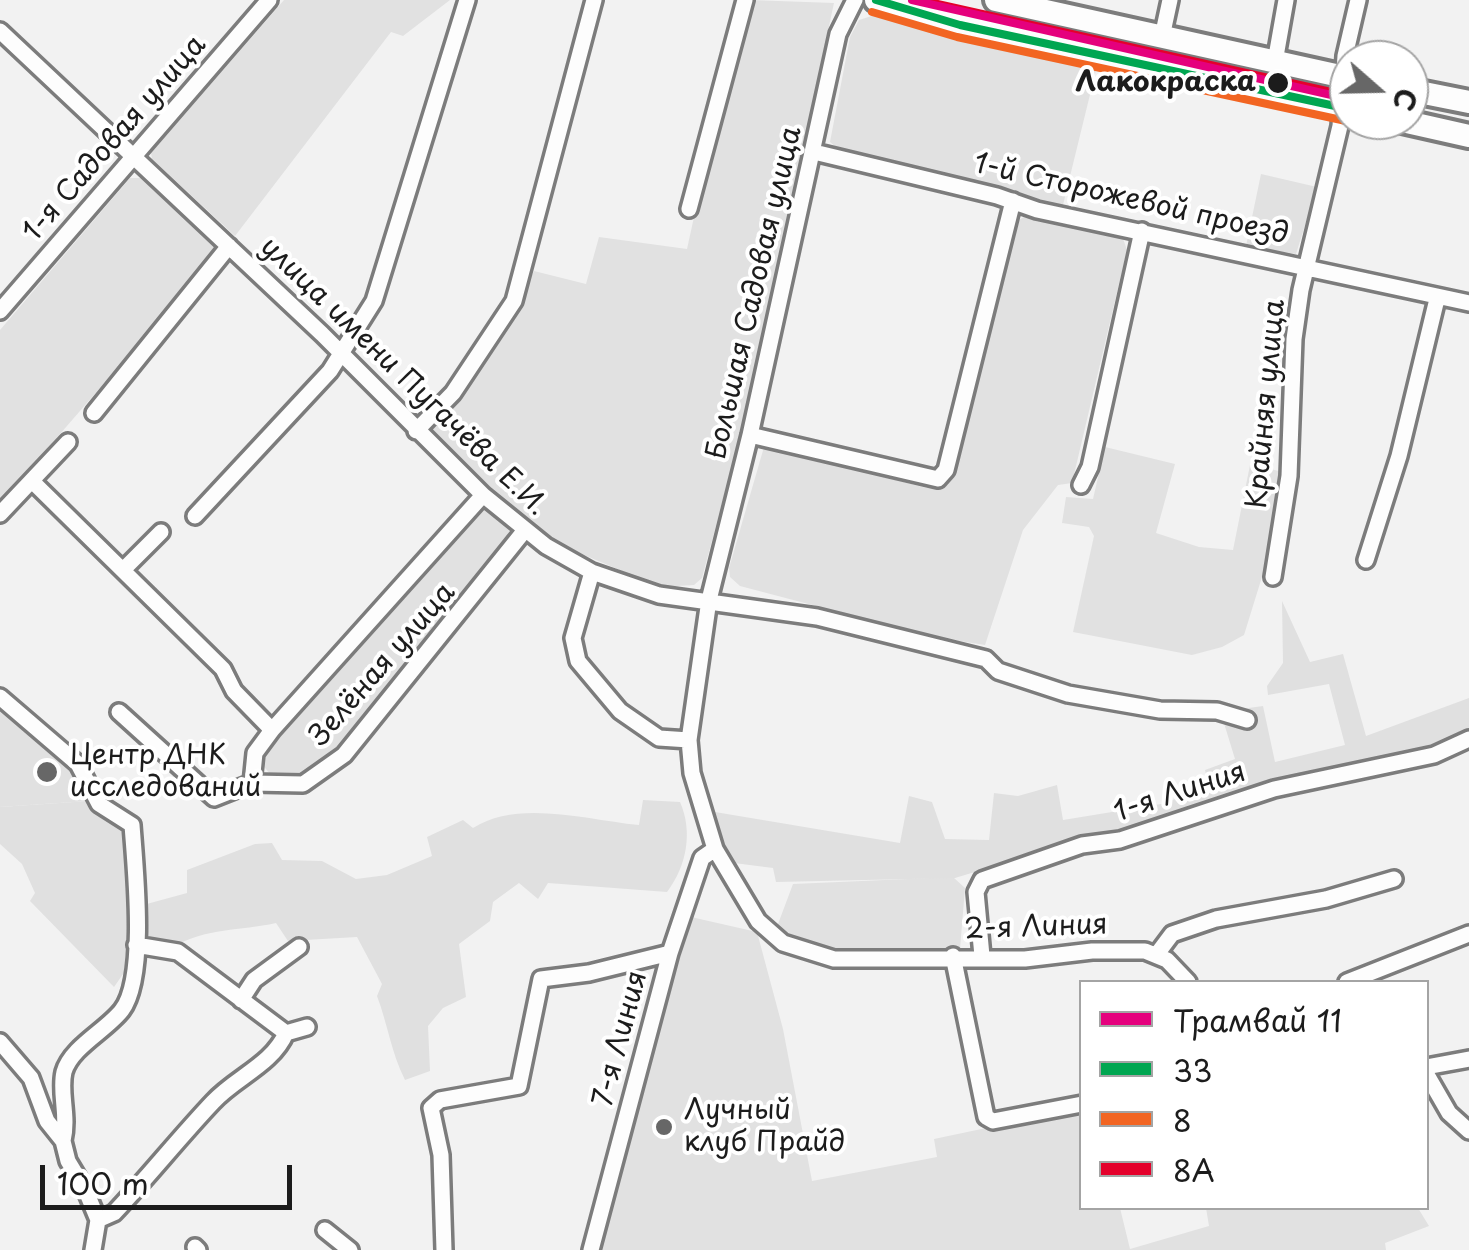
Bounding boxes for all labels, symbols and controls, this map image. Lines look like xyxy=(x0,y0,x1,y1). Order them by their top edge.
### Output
street label: 1-я Садовая улица xyxy=(16,29,214,249)
north arrow xyxy=(1329,40,1429,140)
place label: Лакокраска xyxy=(1076,66,1256,100)
marker: Лакокраска xyxy=(1265,70,1291,96)
text: С xyxy=(1382,82,1430,117)
street label: Большая Садовая улица xyxy=(700,123,810,463)
street label: 1-й Сторожевой проезд xyxy=(970,147,1292,253)
street label: улица имени Пугачёва Е.И. xyxy=(252,231,554,523)
street label: Крайняя улица xyxy=(1241,298,1293,510)
street label: Зелёная улица xyxy=(303,577,463,753)
place label: Центр ДНК исследований xyxy=(70,739,261,805)
street label: 1-я Линия xyxy=(1110,756,1250,830)
marker: Центр ДНК исследований xyxy=(34,759,60,785)
street label: 2-я Линия xyxy=(964,909,1108,947)
street label: 7-я Линия xyxy=(587,968,655,1110)
legend xyxy=(1079,980,1429,1210)
text: Трамвай 11 xyxy=(1173,997,1342,1042)
text: 33 xyxy=(1173,1047,1212,1092)
place label: Лучный клуб Прайд xyxy=(684,1094,845,1160)
text: 8 xyxy=(1173,1097,1192,1142)
marker: Лучный клуб Прайд xyxy=(653,1116,675,1138)
scale bar xyxy=(45,1145,298,1207)
text: 8А xyxy=(1173,1147,1215,1192)
text: 100 m xyxy=(57,1160,149,1205)

